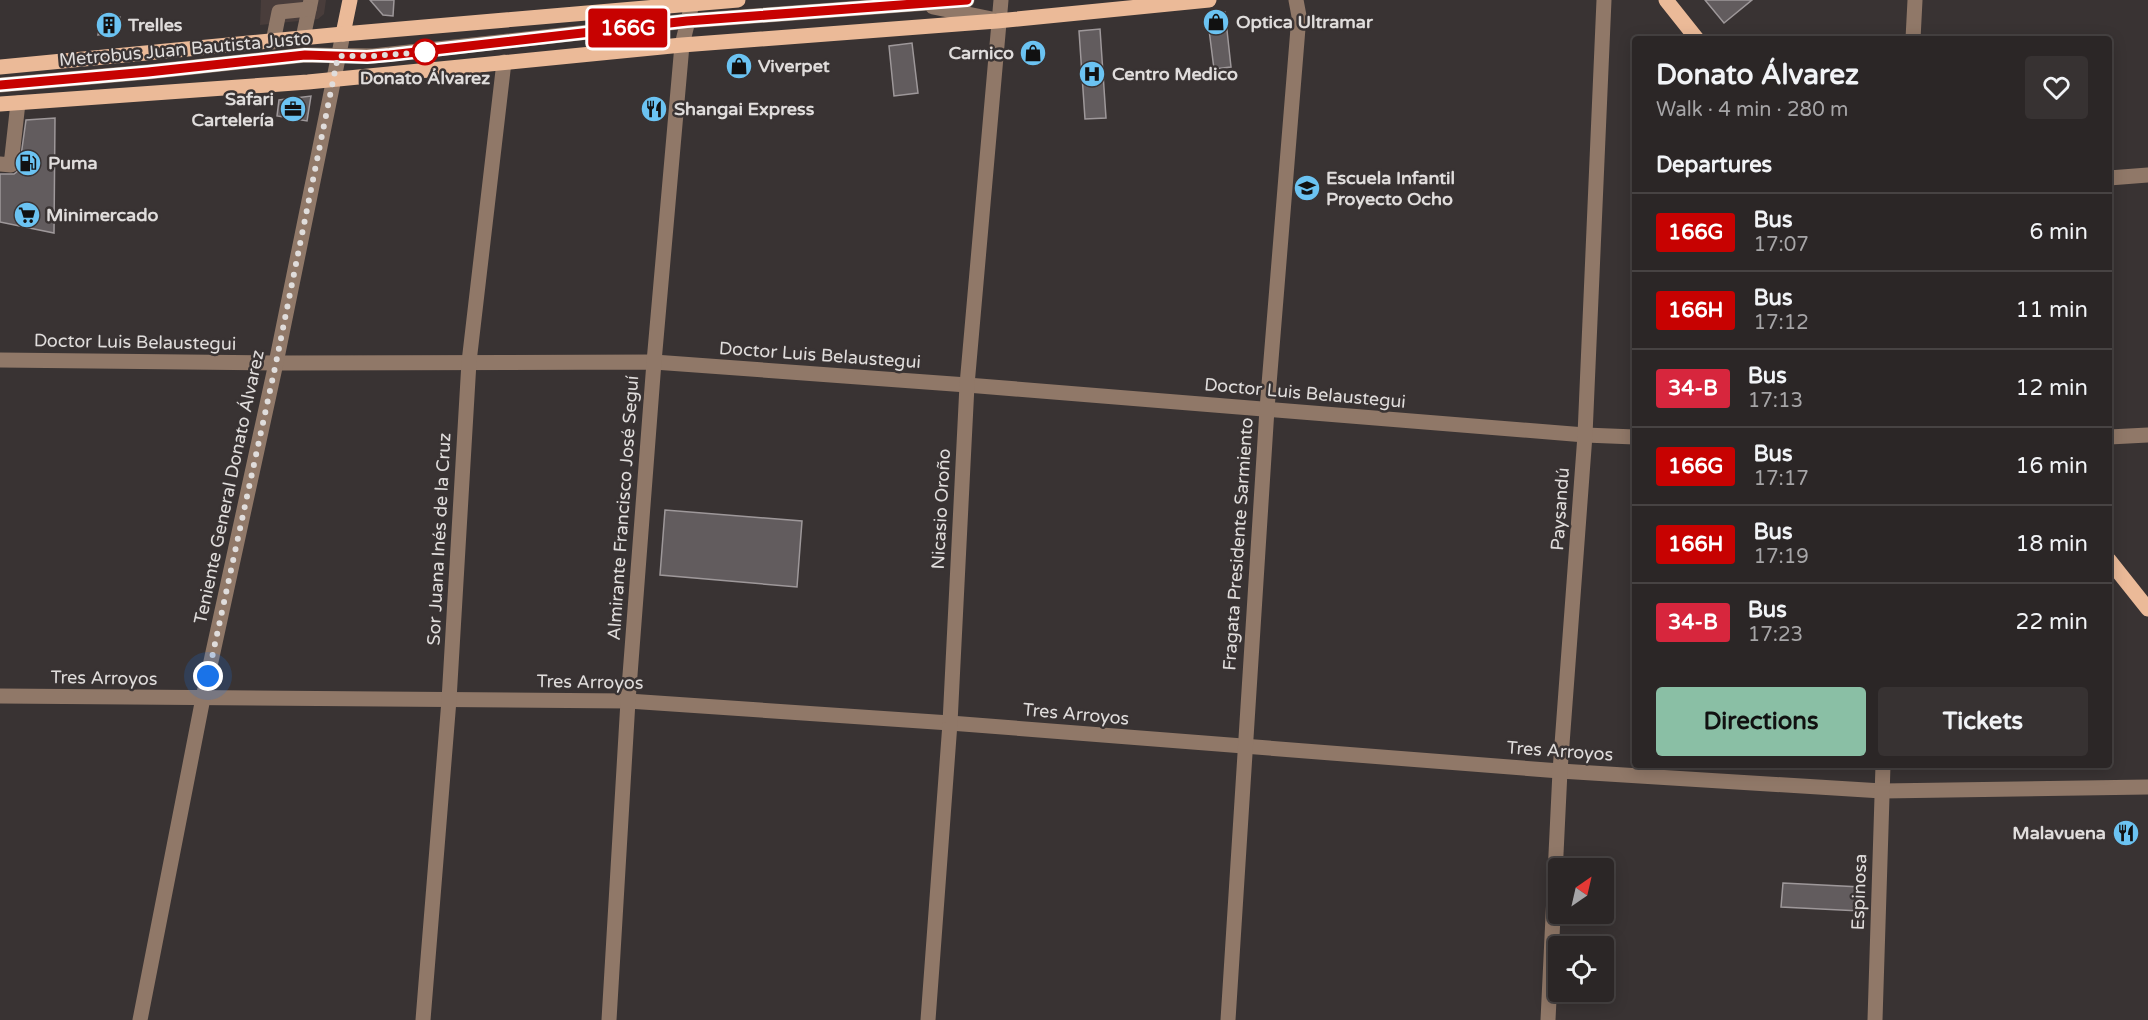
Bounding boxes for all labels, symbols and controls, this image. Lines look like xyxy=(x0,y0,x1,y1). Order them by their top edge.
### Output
shop icon: Optica Ultramar xyxy=(1201,7,1231,37)
line badge: 166G xyxy=(586,9,670,48)
building icon: Trelles xyxy=(94,10,124,40)
place label: Optica Ultramar xyxy=(1236,11,1374,33)
place label: Trelles xyxy=(127,14,183,36)
text: 166G xyxy=(600,16,656,41)
street label: Metrobus Juan Bautista Justo xyxy=(58,27,312,71)
shop icon: Carnico xyxy=(1018,38,1048,68)
marker: Donato Álvarez xyxy=(412,39,438,65)
place label: Carnico xyxy=(949,42,1014,64)
shop icon: Viverpet xyxy=(724,51,754,81)
place label: Viverpet xyxy=(758,55,830,77)
button: heart xyxy=(2025,56,2088,119)
text: Donato Álvarez xyxy=(1656,58,1859,92)
hospital icon: Centro Medico xyxy=(1077,59,1107,89)
place label: Centro Medico xyxy=(1112,63,1238,85)
place label: Donato Álvarez xyxy=(360,67,490,89)
place label: Safari Cartelería xyxy=(191,88,274,131)
office icon: Safari Cartelería xyxy=(278,94,308,124)
restaurant icon: Shangai Express xyxy=(639,94,669,124)
place label: Shangai Express xyxy=(674,98,815,120)
text: Walk · 4 min · 280 m xyxy=(1656,98,1848,122)
fuel station icon: Puma xyxy=(13,148,43,178)
place label: Puma xyxy=(48,152,98,174)
text: Departures xyxy=(1656,152,1772,178)
place label: Escuela Infantil Proyecto Ocho xyxy=(1326,167,1455,210)
school or university icon: Escuela Infantil Proyecto Ocho xyxy=(1292,173,1322,203)
supermarket icon: Minimercado xyxy=(12,200,42,230)
place label: Minimercado xyxy=(46,204,159,226)
text: Bus xyxy=(1753,207,1793,233)
text: 6 min xyxy=(2029,219,2088,245)
text: 166G xyxy=(1668,220,1723,245)
text: 17:07 xyxy=(1753,233,1809,257)
text: Bus xyxy=(1753,285,1792,311)
text: 11 min xyxy=(2016,297,2088,323)
text: 166H xyxy=(1668,298,1723,323)
text: 17:12 xyxy=(1753,311,1809,335)
street label: Doctor Luis Belaustegui xyxy=(34,329,236,355)
street label: Doctor Luis Belaustegui xyxy=(718,337,922,373)
street label: Teniente General Donato Álvarez xyxy=(189,348,269,626)
text: Bus xyxy=(1748,363,1787,389)
street label: Doctor Luis Belaustegui xyxy=(1203,373,1407,413)
street label: Almirante Francisco José Seguí xyxy=(603,374,643,641)
text: 12 min xyxy=(2016,375,2088,401)
text: 34-B xyxy=(1668,376,1718,401)
text: 17:13 xyxy=(1748,389,1803,413)
street label: Fragata Presidente Sarmiento xyxy=(1218,417,1258,671)
street label: Sor Juana Inés de la Cruz xyxy=(422,432,456,646)
text: Bus xyxy=(1753,441,1793,467)
street label: Nicasio Oroño xyxy=(927,448,955,570)
text: 16 min xyxy=(2016,453,2088,479)
text: 166G xyxy=(1668,454,1723,479)
street label: Paysandú xyxy=(1546,467,1574,551)
text: 17:17 xyxy=(1753,467,1809,491)
text: Bus xyxy=(1753,519,1792,545)
text: 18 min xyxy=(2016,531,2088,557)
text: 166H xyxy=(1668,532,1723,557)
text: 17:19 xyxy=(1753,545,1809,569)
text: Bus xyxy=(1748,597,1787,623)
text: 22 min xyxy=(2016,609,2088,635)
text: 34-B xyxy=(1668,610,1718,635)
text: 17:23 xyxy=(1748,623,1803,647)
your location xyxy=(193,661,223,691)
street label: Tres Arroyos xyxy=(50,666,158,690)
street label: Tres Arroyos xyxy=(536,670,644,694)
button: Directions xyxy=(1656,687,1866,756)
button: Tickets xyxy=(1878,687,2088,756)
street label: Tres Arroyos xyxy=(1022,698,1130,730)
street label: Tres Arroyos xyxy=(1506,736,1614,766)
restaurant icon: Malavuena xyxy=(2111,818,2141,848)
place label: Malavuena xyxy=(2012,822,2106,844)
street label: Espinosa xyxy=(1847,853,1871,931)
north arrow xyxy=(1548,858,1614,924)
map controls xyxy=(1548,858,1614,1002)
button: locate xyxy=(1548,936,1614,1002)

